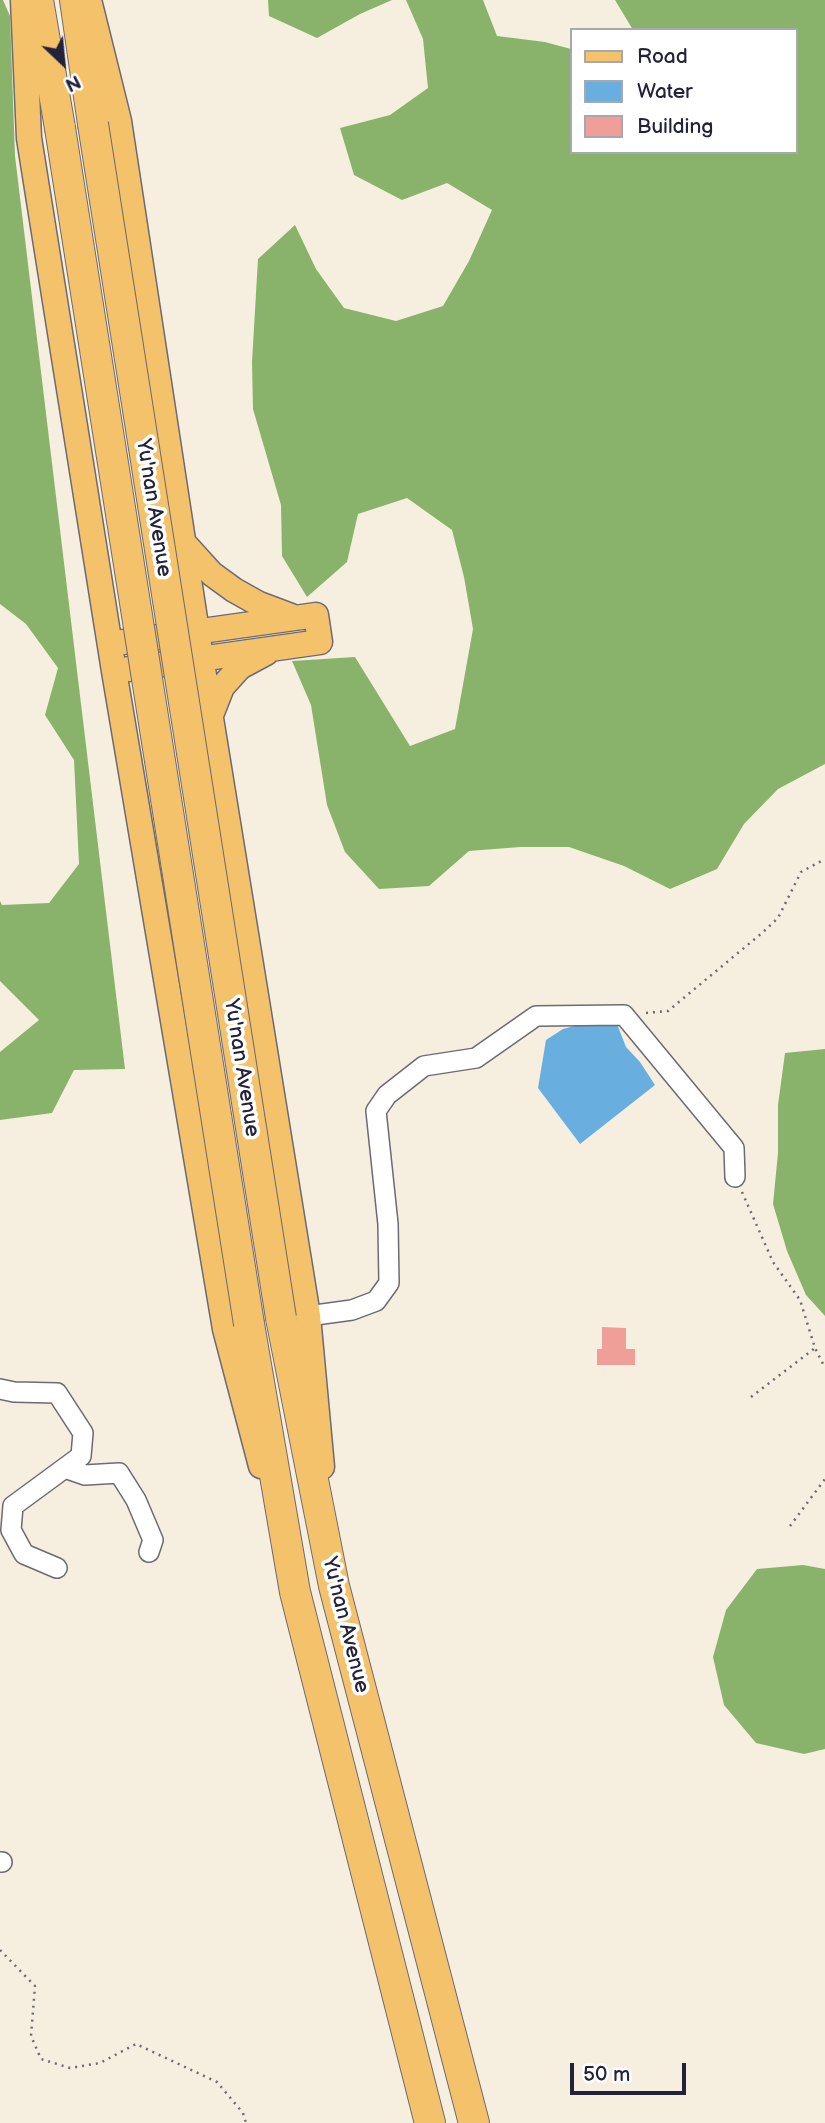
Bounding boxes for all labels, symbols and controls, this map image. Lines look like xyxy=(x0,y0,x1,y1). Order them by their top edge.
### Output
north arrow xyxy=(28,28,98,98)
legend xyxy=(570,28,797,154)
text: Road xyxy=(637,44,688,69)
text: N xyxy=(61,69,84,96)
text: Water xyxy=(637,79,693,104)
text: Building xyxy=(637,114,713,139)
street label: Yu'nan Avenue xyxy=(130,437,176,579)
street label: Yu'nan Avenue xyxy=(218,997,264,1139)
street label: Yu'nan Avenue xyxy=(316,1554,374,1696)
scale bar xyxy=(573,2050,688,2094)
text: 50 m xyxy=(583,2062,630,2087)

